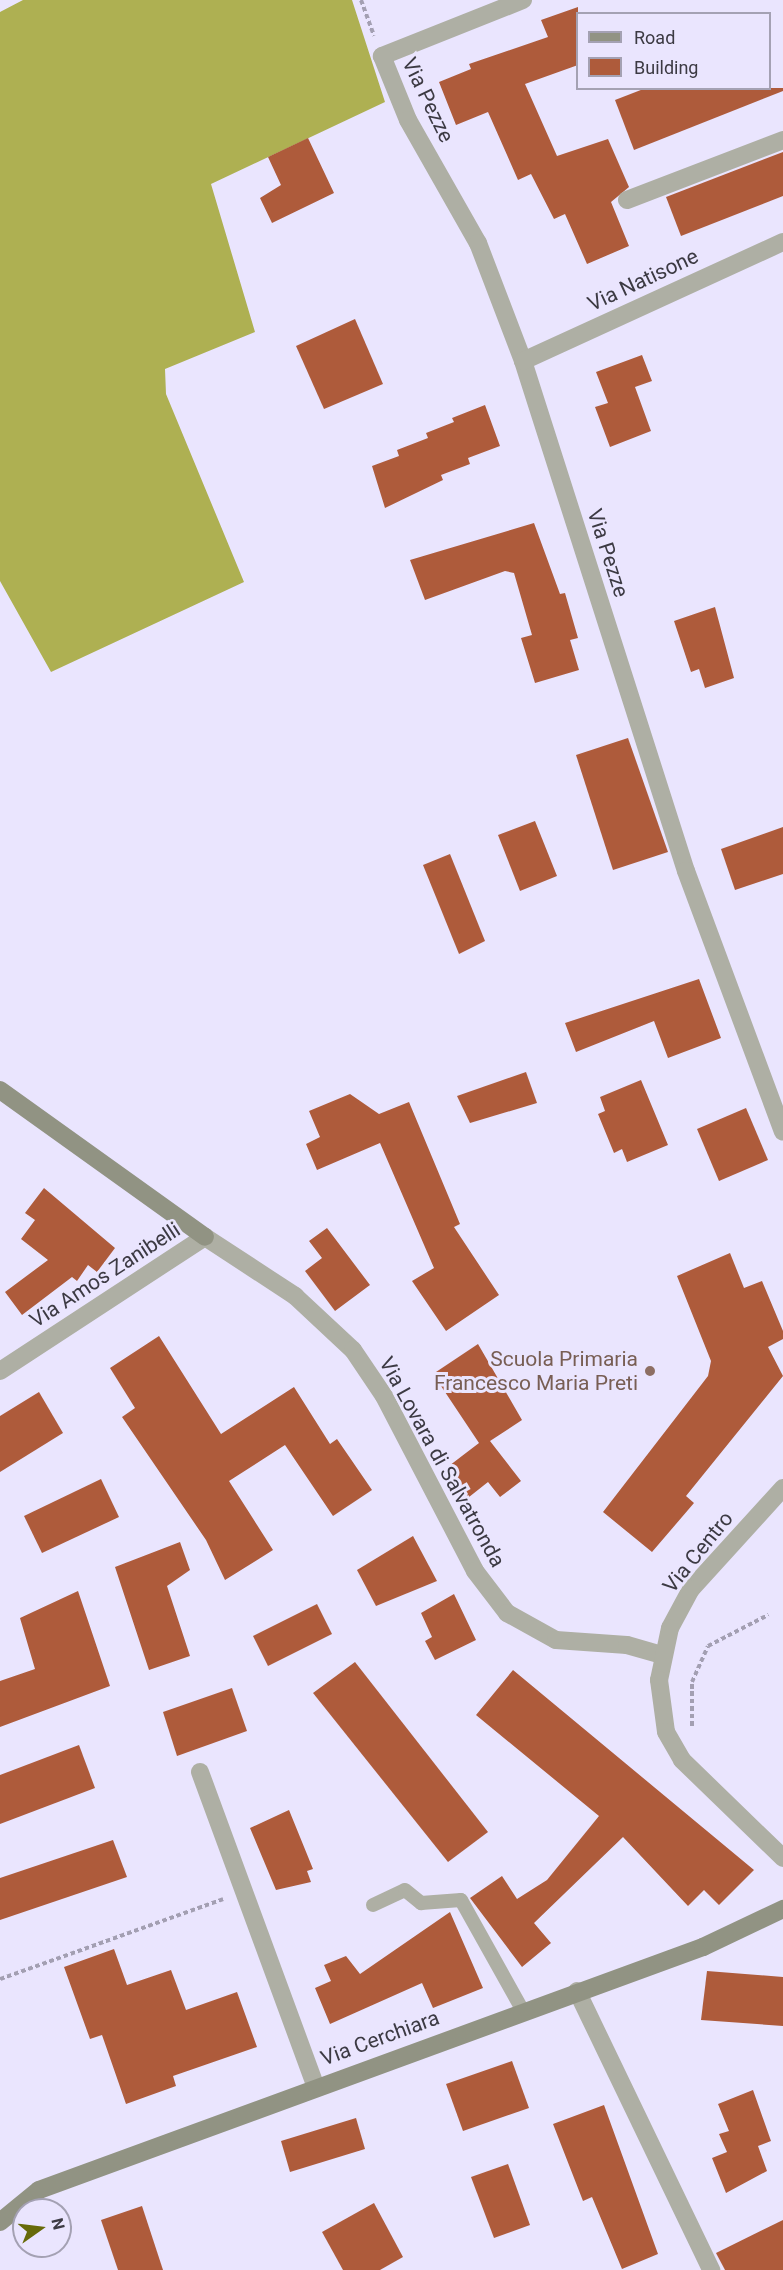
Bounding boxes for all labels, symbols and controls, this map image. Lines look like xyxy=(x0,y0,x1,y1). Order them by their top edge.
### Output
legend xyxy=(576,12,771,90)
text: Road xyxy=(634,27,675,48)
street label: Via Pezze xyxy=(397,54,459,146)
text: Building xyxy=(634,57,698,78)
street label: Via Natisone xyxy=(584,243,702,317)
street label: Via Pezze xyxy=(582,506,634,600)
street label: Via Amos Zanibelli xyxy=(25,1217,185,1333)
place label: Scuola Primaria Francesco Maria Preti xyxy=(434,1346,638,1396)
street label: Via Lovara di Salvatronda xyxy=(374,1353,510,1571)
marker: Scuola Primaria Francesco Maria Preti xyxy=(643,1364,657,1378)
street label: Via Centro xyxy=(658,1506,738,1598)
street label: Via Cerchiara xyxy=(317,2005,443,2071)
north arrow xyxy=(12,2198,72,2258)
text: N xyxy=(47,2216,69,2232)

